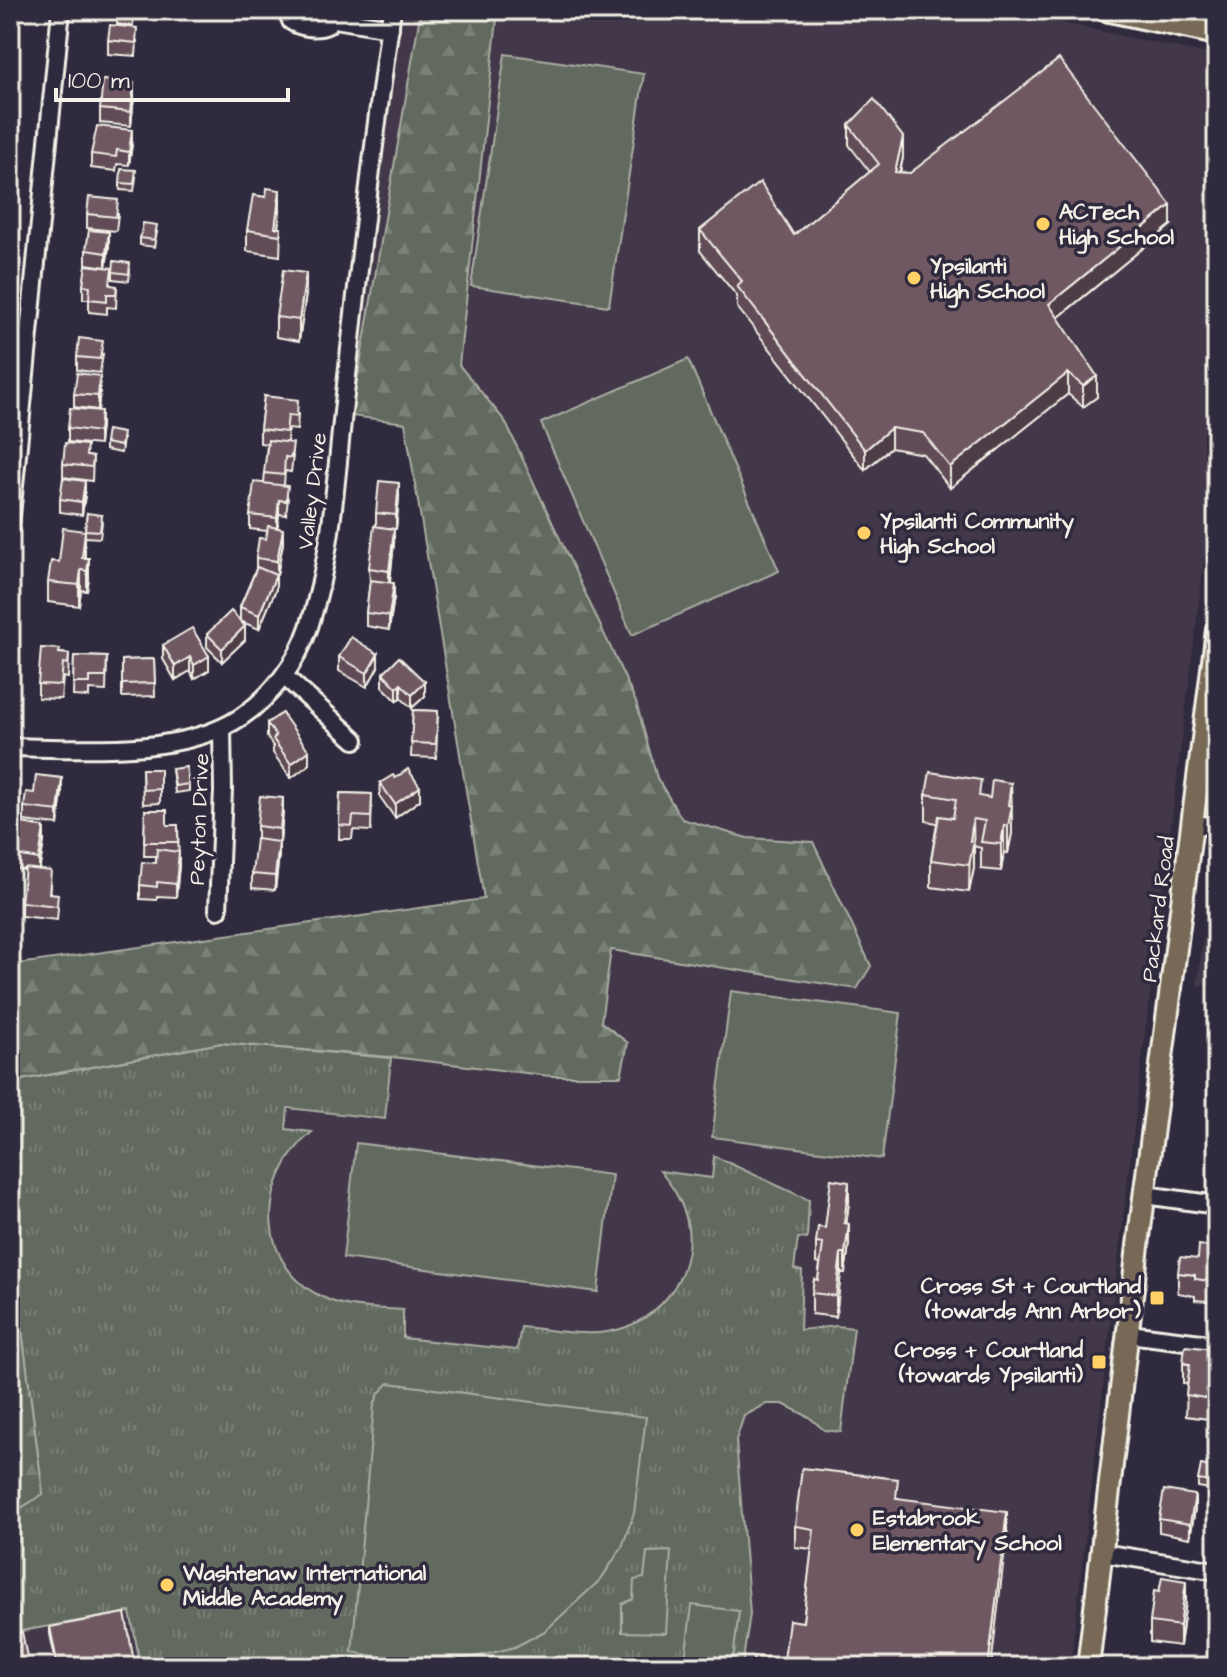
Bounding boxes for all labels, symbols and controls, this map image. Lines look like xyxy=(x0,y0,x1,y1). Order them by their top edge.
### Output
scale bar xyxy=(56,52,288,102)
text: 100 m xyxy=(68,64,130,98)
place label: ACTech High School xyxy=(1059,197,1174,254)
marker: ACTech High School xyxy=(1034,215,1052,233)
place label: Ypsilanti High School xyxy=(930,251,1045,308)
marker: Ypsilanti High School xyxy=(905,269,923,287)
street label: Valley Drive xyxy=(290,431,336,552)
place label: Ypsilanti Community High School xyxy=(880,506,1075,563)
marker: Ypsilanti Community High School xyxy=(855,524,873,542)
street label: Peyton Drive xyxy=(182,752,218,886)
street label: Packard Road xyxy=(1134,835,1183,984)
place label: Cross St + Courtland (towards Ann Arbor) xyxy=(921,1271,1142,1327)
marker: Cross St + Courtland (towards Ann Arbor) xyxy=(1148,1289,1166,1307)
place label: Cross + Courtland (towards Ypsilanti) xyxy=(895,1335,1084,1391)
marker: Cross + Courtland (towards Ypsilanti) xyxy=(1090,1353,1108,1371)
place label: Estabrook Elementary School xyxy=(873,1503,1062,1561)
marker: Estabrook Elementary School xyxy=(848,1521,866,1539)
place label: Washtenaw International Middle Academy xyxy=(182,1558,427,1616)
marker: Washtenaw International Middle Academy xyxy=(158,1576,176,1594)

